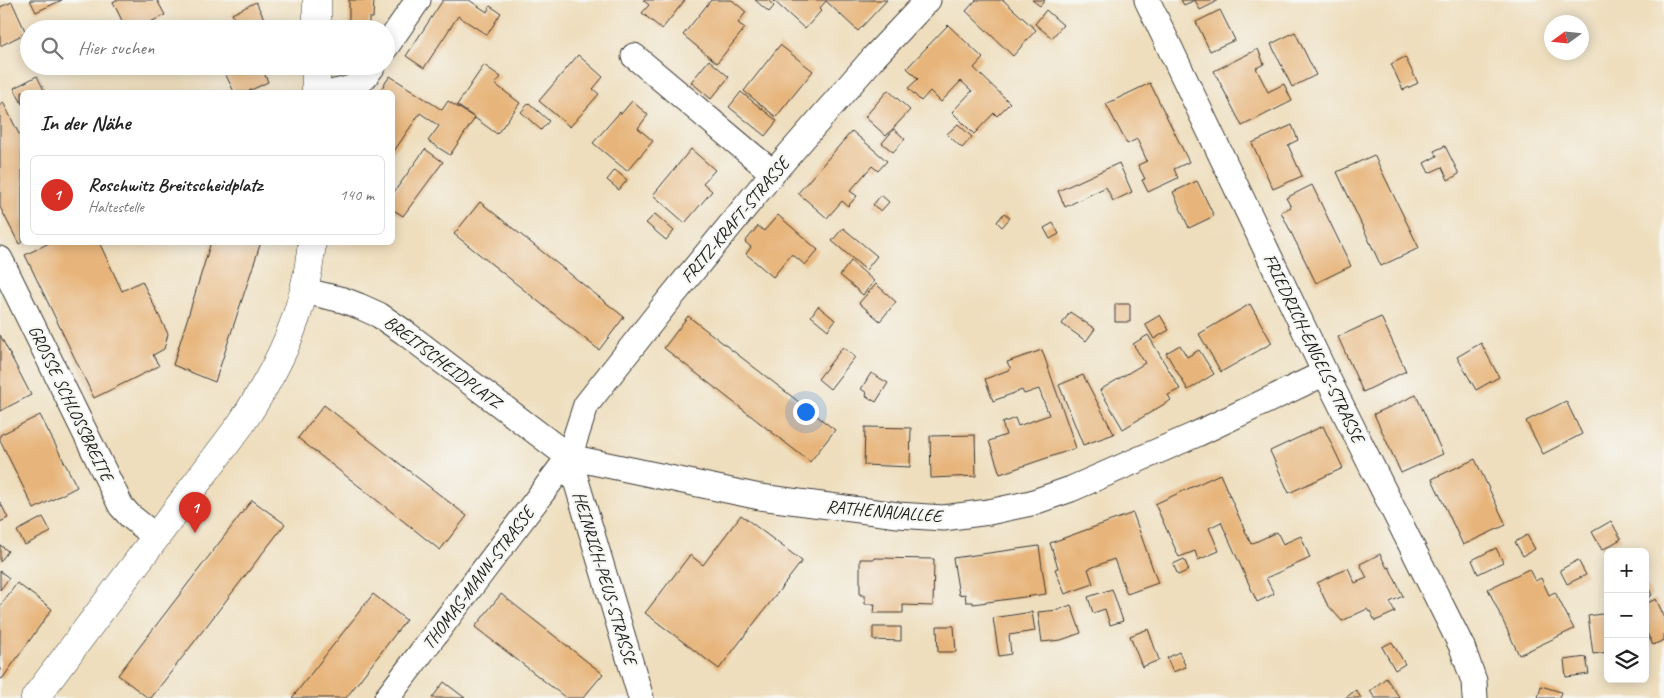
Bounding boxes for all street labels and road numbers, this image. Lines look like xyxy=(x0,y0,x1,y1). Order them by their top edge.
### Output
street label: FRITZ-KRAFT-STRASSE xyxy=(676,151,795,287)
street label: FRIEDRICH-ENGELS-STRASSE xyxy=(1259,250,1370,448)
street label: BREITSCHEIDPLATZ xyxy=(380,311,508,415)
street label: GROSSE SCHLOSSBREITE xyxy=(24,322,119,486)
street label: HEINRICH-PEUS-STRASSE xyxy=(568,489,642,669)
street label: RATHENAUALLEE xyxy=(825,495,945,527)
street label: THOMAS-MANN-STRASSE xyxy=(417,501,540,654)

